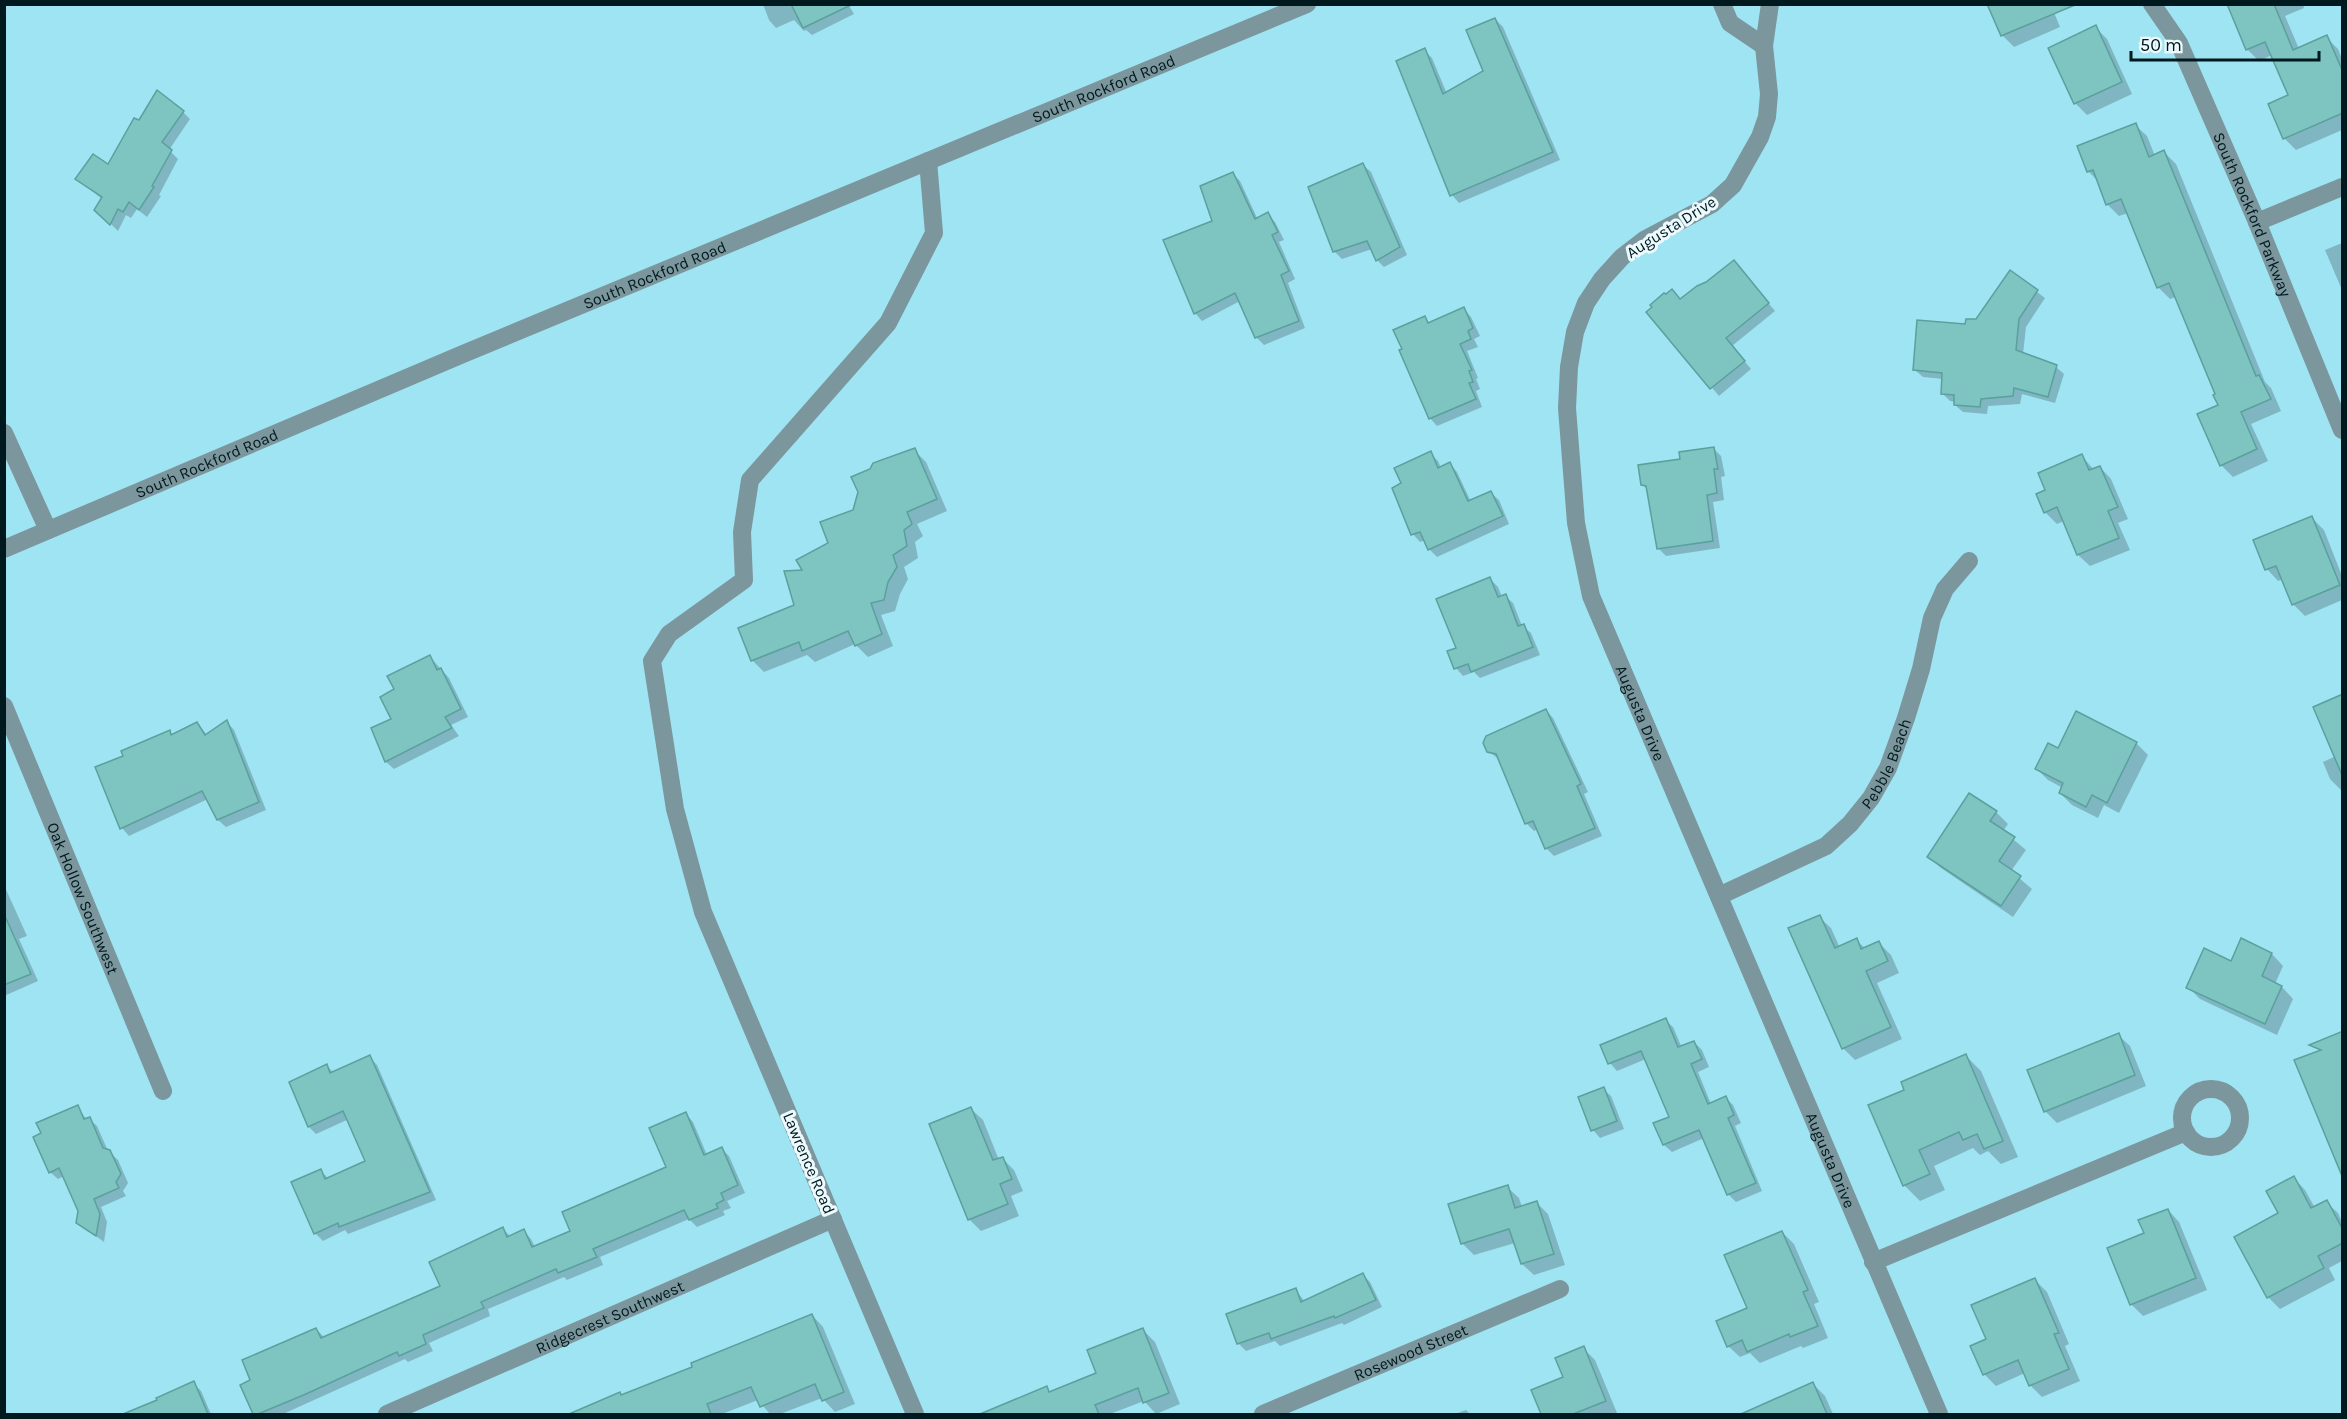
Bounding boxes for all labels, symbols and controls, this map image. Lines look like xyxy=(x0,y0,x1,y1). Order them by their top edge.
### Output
scale bar xyxy=(2131,24,2318,62)
text: 50 m xyxy=(2140,34,2182,56)
street label: South Rockford Road xyxy=(1029,50,1178,127)
street label: South Rockford Parkway xyxy=(2209,129,2296,300)
street label: Augusta Drive xyxy=(1623,192,1719,262)
street label: South Rockford Road xyxy=(580,236,729,313)
street label: South Rockford Road xyxy=(132,424,281,502)
street label: Augusta Drive xyxy=(1612,662,1669,763)
street label: Pebble Beach xyxy=(1857,716,1915,812)
street label: Oak Hollow Southwest xyxy=(44,819,123,977)
street label: Lawrence Road xyxy=(779,1109,839,1217)
street label: Augusta Drive xyxy=(1802,1109,1860,1211)
street label: Ridgecrest Southwest xyxy=(533,1276,687,1357)
street label: Rosewood Street xyxy=(1351,1320,1470,1384)

